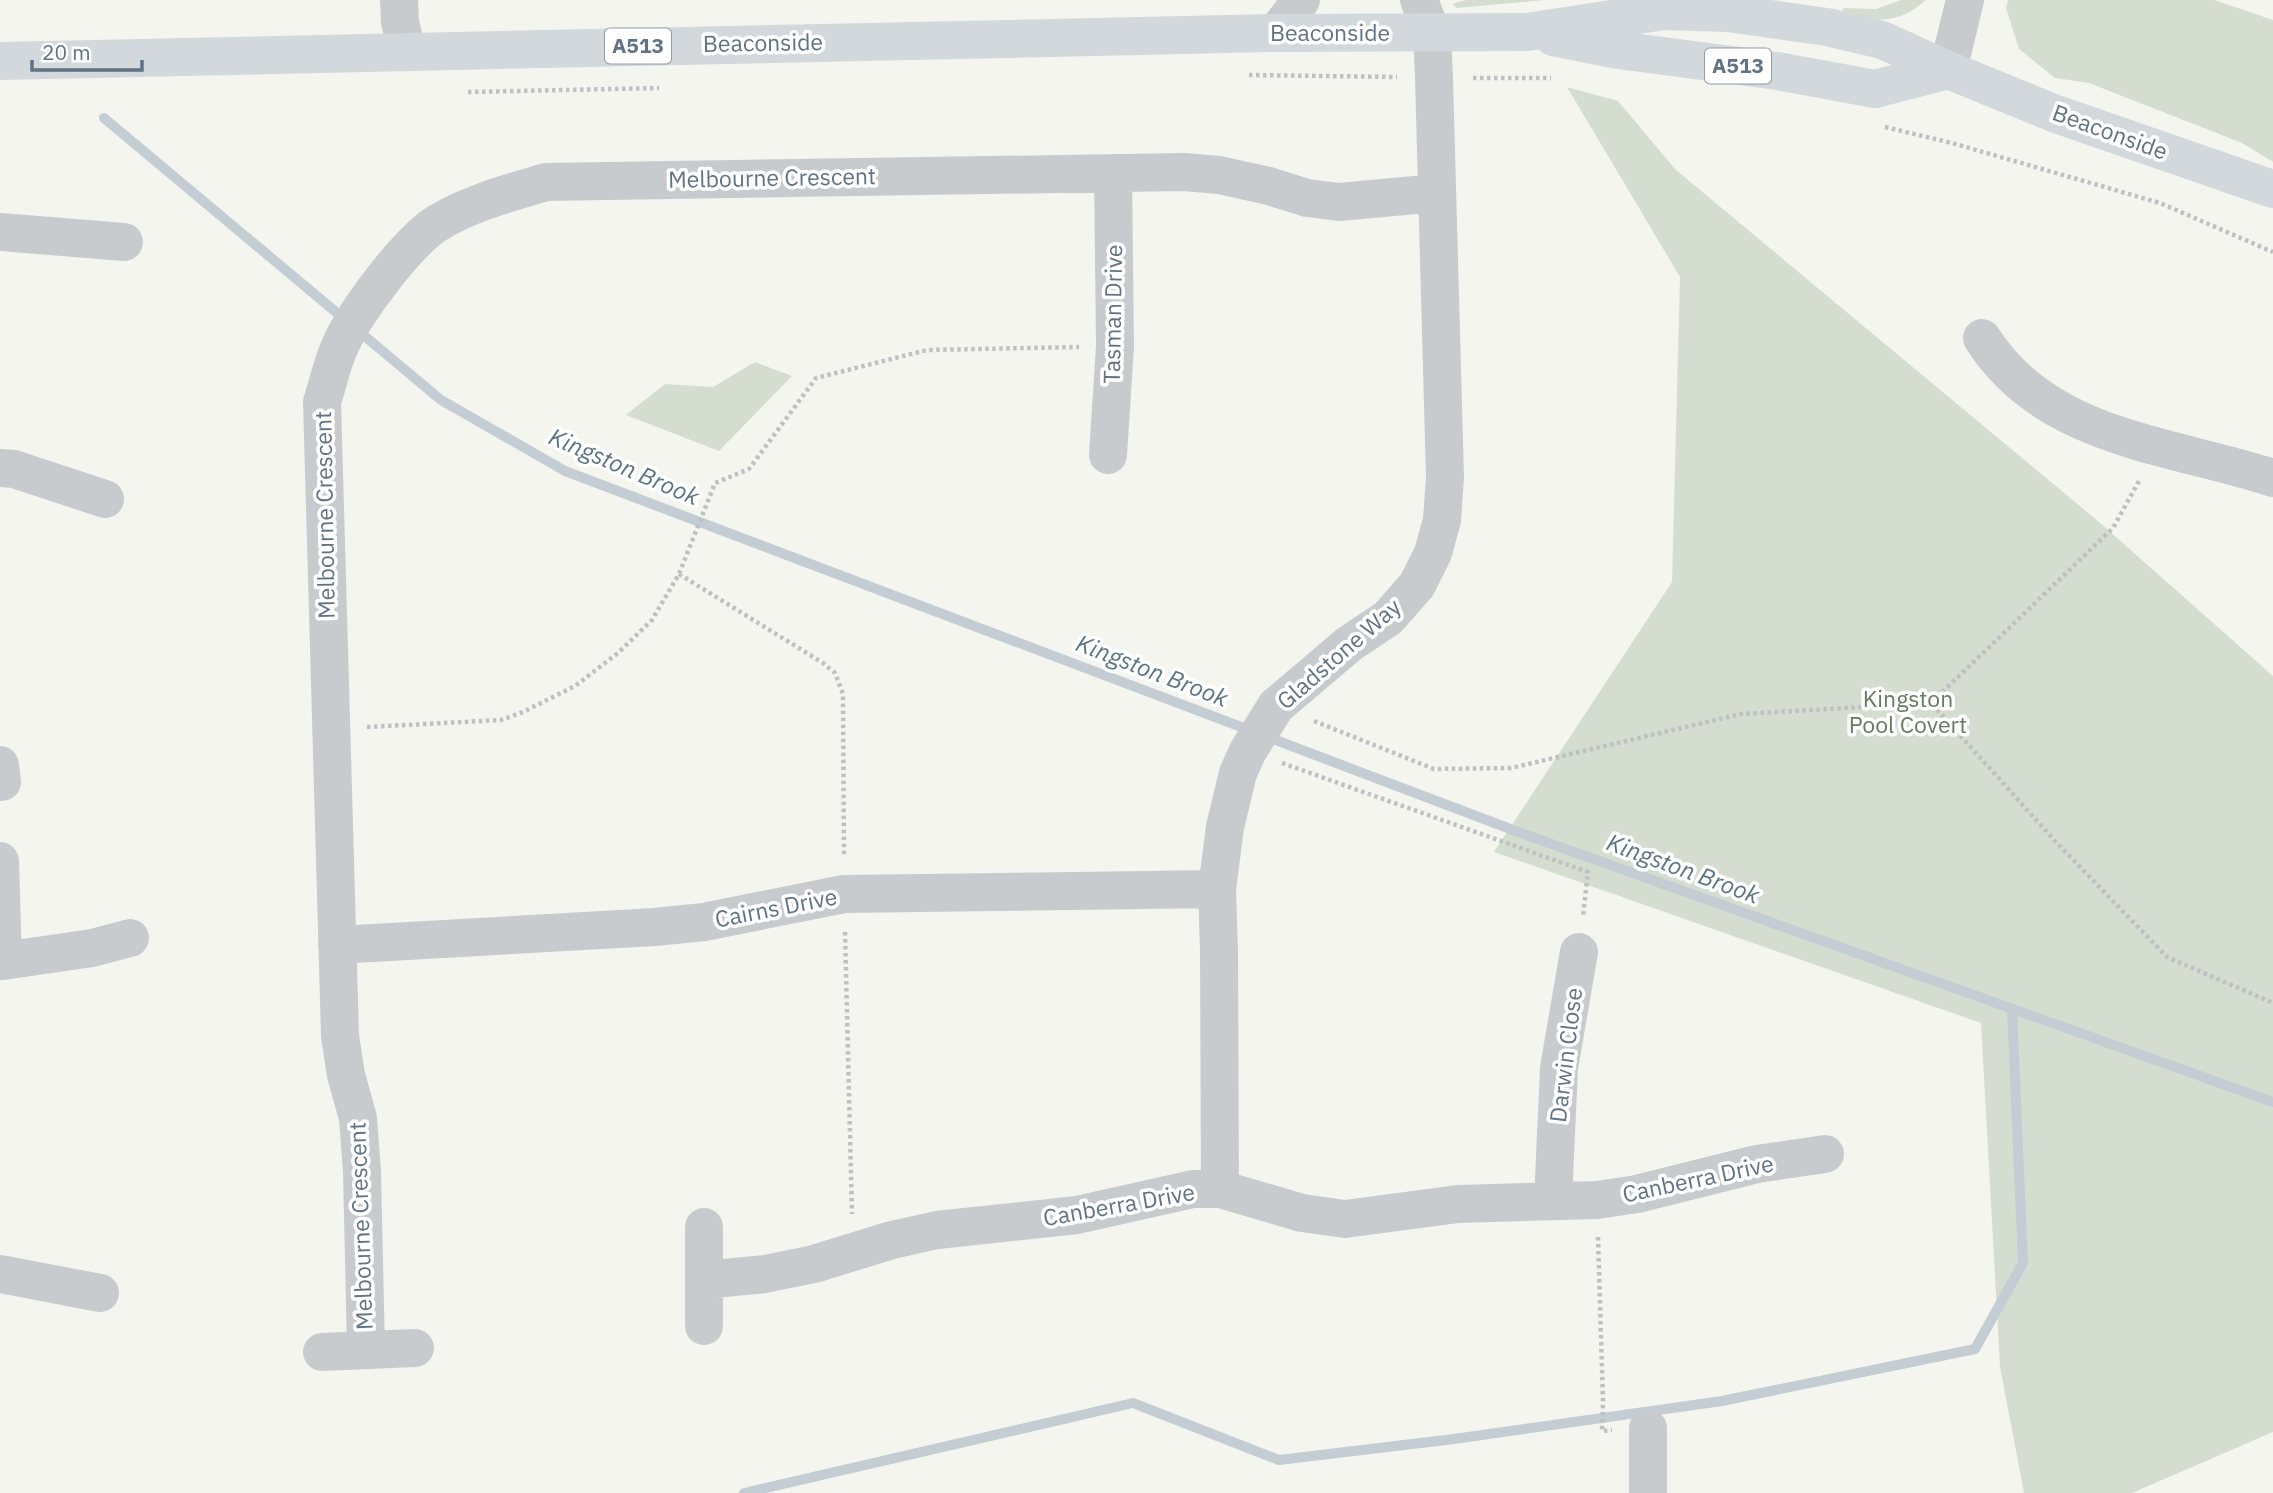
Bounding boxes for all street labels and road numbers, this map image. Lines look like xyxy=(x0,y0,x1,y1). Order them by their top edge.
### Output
street label: Beaconside xyxy=(1270,17,1390,47)
street label: Beaconside xyxy=(703,26,823,58)
road number: A513 xyxy=(605,28,671,64)
road number: A513 xyxy=(1705,48,1771,84)
street label: Beaconside xyxy=(2049,96,2172,166)
street label: Melbourne Crescent xyxy=(668,160,876,194)
street label: Tasman Drive xyxy=(1096,244,1128,384)
street label: Melbourne Crescent xyxy=(307,411,341,619)
street label: Gladstone Way xyxy=(1270,591,1407,715)
street label: Cairns Drive xyxy=(712,880,839,934)
street label: Darwin Close xyxy=(1542,986,1588,1124)
street label: Melbourne Crescent xyxy=(341,1122,379,1331)
street label: Canberra Drive xyxy=(1620,1147,1776,1209)
street label: Canberra Drive xyxy=(1041,1176,1197,1232)

